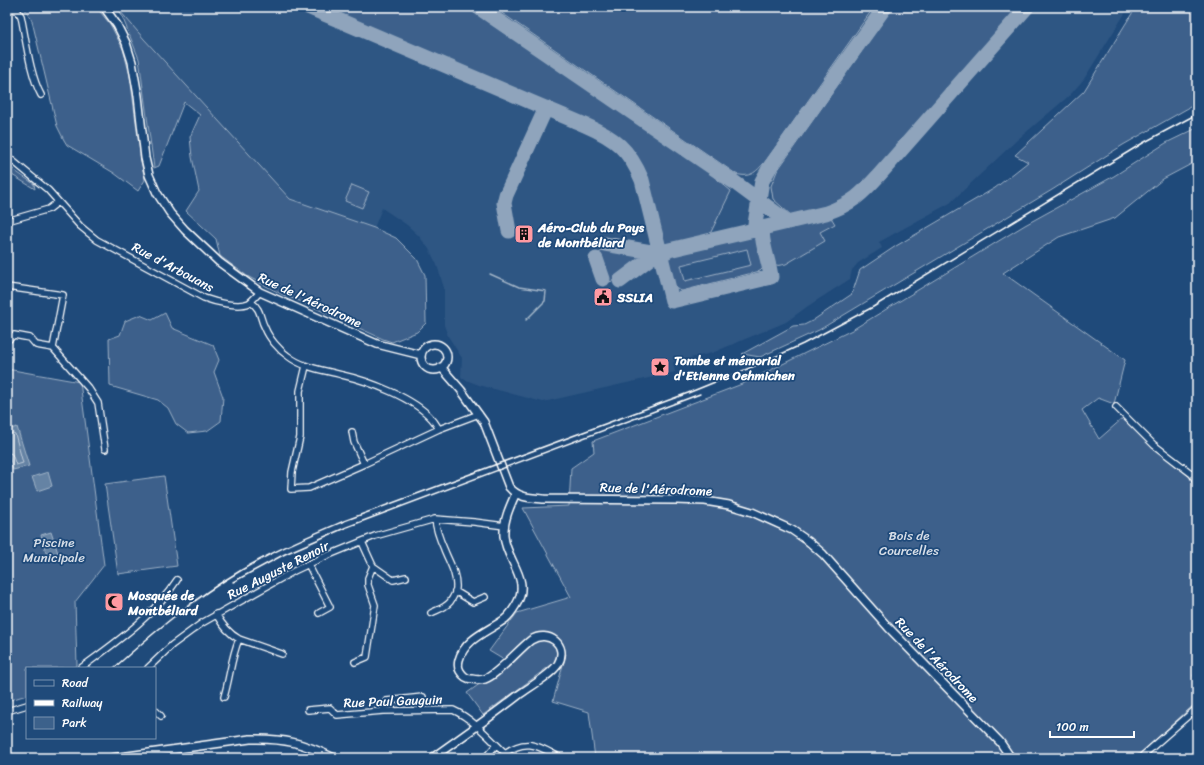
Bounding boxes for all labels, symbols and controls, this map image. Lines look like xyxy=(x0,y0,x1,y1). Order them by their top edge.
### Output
place label: Aéro-Club du Pays de Montbéliard xyxy=(537,216,645,254)
building icon: Aéro-Club du Pays de Montbéliard xyxy=(513,223,535,245)
street label: Rue d'Arbouans xyxy=(128,236,218,298)
street label: Rue de l'Aérodrome xyxy=(254,266,366,334)
public building icon: SSLIA xyxy=(592,286,614,308)
place label: SSLIA xyxy=(616,286,653,309)
place label: Tombe et mémorial d'Etienne Oehmichen xyxy=(674,349,796,387)
place icon: Tombe et mémorial d'Etienne Oehmichen xyxy=(649,356,671,378)
street label: Rue de l'Aérodrome xyxy=(600,476,712,502)
park label: Bois de Courcelles xyxy=(879,524,939,562)
park label: Piscine Municipale xyxy=(23,531,85,569)
street label: Rue Auguste Renoir xyxy=(223,534,334,606)
place label: Mosquée de Montbéliard xyxy=(127,584,199,622)
mosque icon: Mosquée de Montbéliard xyxy=(103,591,125,613)
street label: Rue de l'Aérodrome xyxy=(890,612,984,708)
legend xyxy=(26,667,156,739)
text: Road xyxy=(62,672,89,694)
street label: Rue Paul Gauguin xyxy=(343,688,443,714)
text: Railway xyxy=(62,692,103,714)
text: Park xyxy=(62,712,87,734)
scale bar xyxy=(1050,713,1134,739)
text: 100 m xyxy=(1056,716,1089,738)

